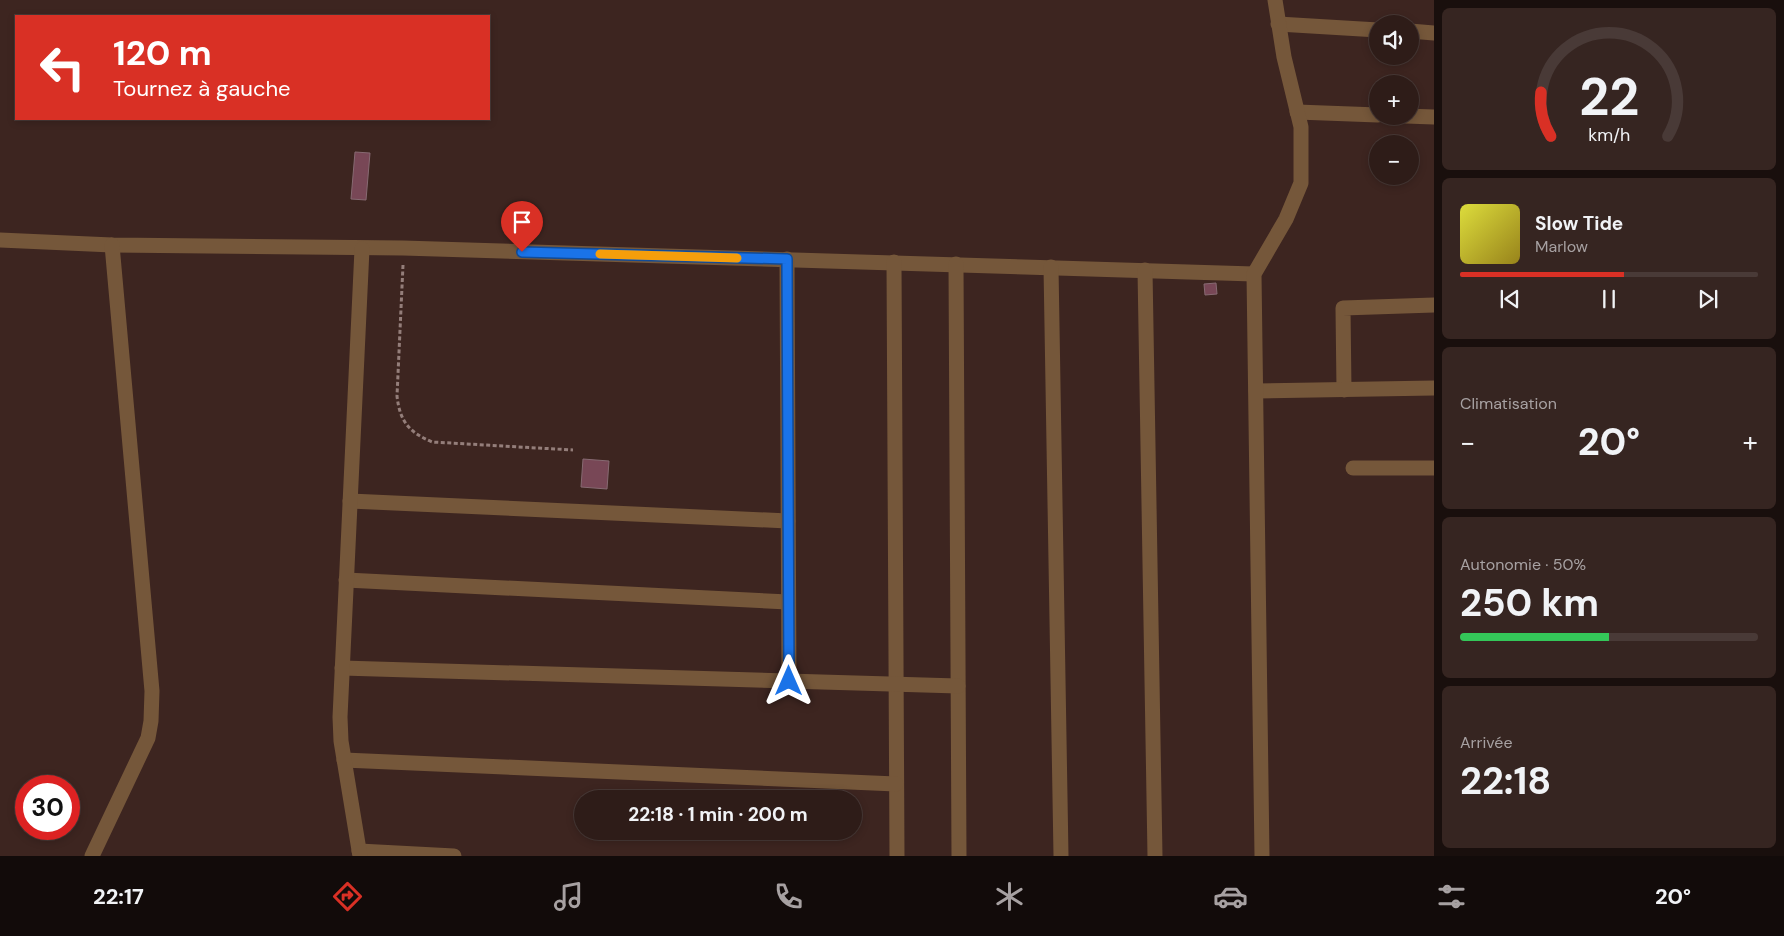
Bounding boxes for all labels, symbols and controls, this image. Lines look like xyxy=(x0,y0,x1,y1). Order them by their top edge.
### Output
map controls xyxy=(1369,15,1419,185)
button: sound xyxy=(1369,15,1419,65)
text: 120 m xyxy=(113,30,212,76)
icon: left xyxy=(30,35,95,100)
text: 22 xyxy=(1579,63,1639,131)
text: Tournez à gauche xyxy=(113,74,291,103)
button: + xyxy=(1369,75,1419,125)
text: km/h xyxy=(1588,123,1630,147)
button: − xyxy=(1369,135,1419,185)
pin xyxy=(501,201,543,252)
icon: arrive xyxy=(508,208,536,236)
text: Slow Tide xyxy=(1535,211,1623,236)
text: Marlow xyxy=(1535,236,1588,257)
icon: previous xyxy=(1496,285,1524,313)
icon: pause xyxy=(1595,285,1623,313)
icon: next xyxy=(1694,285,1722,313)
text: Climatisation xyxy=(1460,393,1557,414)
text: 20° xyxy=(1578,417,1640,467)
text: − xyxy=(1460,424,1475,461)
text: + xyxy=(1743,424,1758,461)
text: Autonomie · 50% xyxy=(1460,554,1586,575)
text: 250 km xyxy=(1460,578,1599,628)
position arrow xyxy=(762,654,814,706)
text: Arrivée xyxy=(1460,732,1513,753)
text: 22:18 xyxy=(1460,756,1551,806)
speed limit sign: 30 xyxy=(15,775,80,840)
text: 22:18 · 1 min · 200 m xyxy=(628,802,808,827)
icon: directions xyxy=(330,879,365,914)
icon: music xyxy=(551,879,586,914)
icon: phone xyxy=(771,879,806,914)
icon: climate xyxy=(992,879,1027,914)
icon: car xyxy=(1213,879,1248,914)
icon: filters xyxy=(1434,879,1469,914)
text: 22:17 xyxy=(93,882,144,911)
text: 20° xyxy=(1655,882,1691,911)

